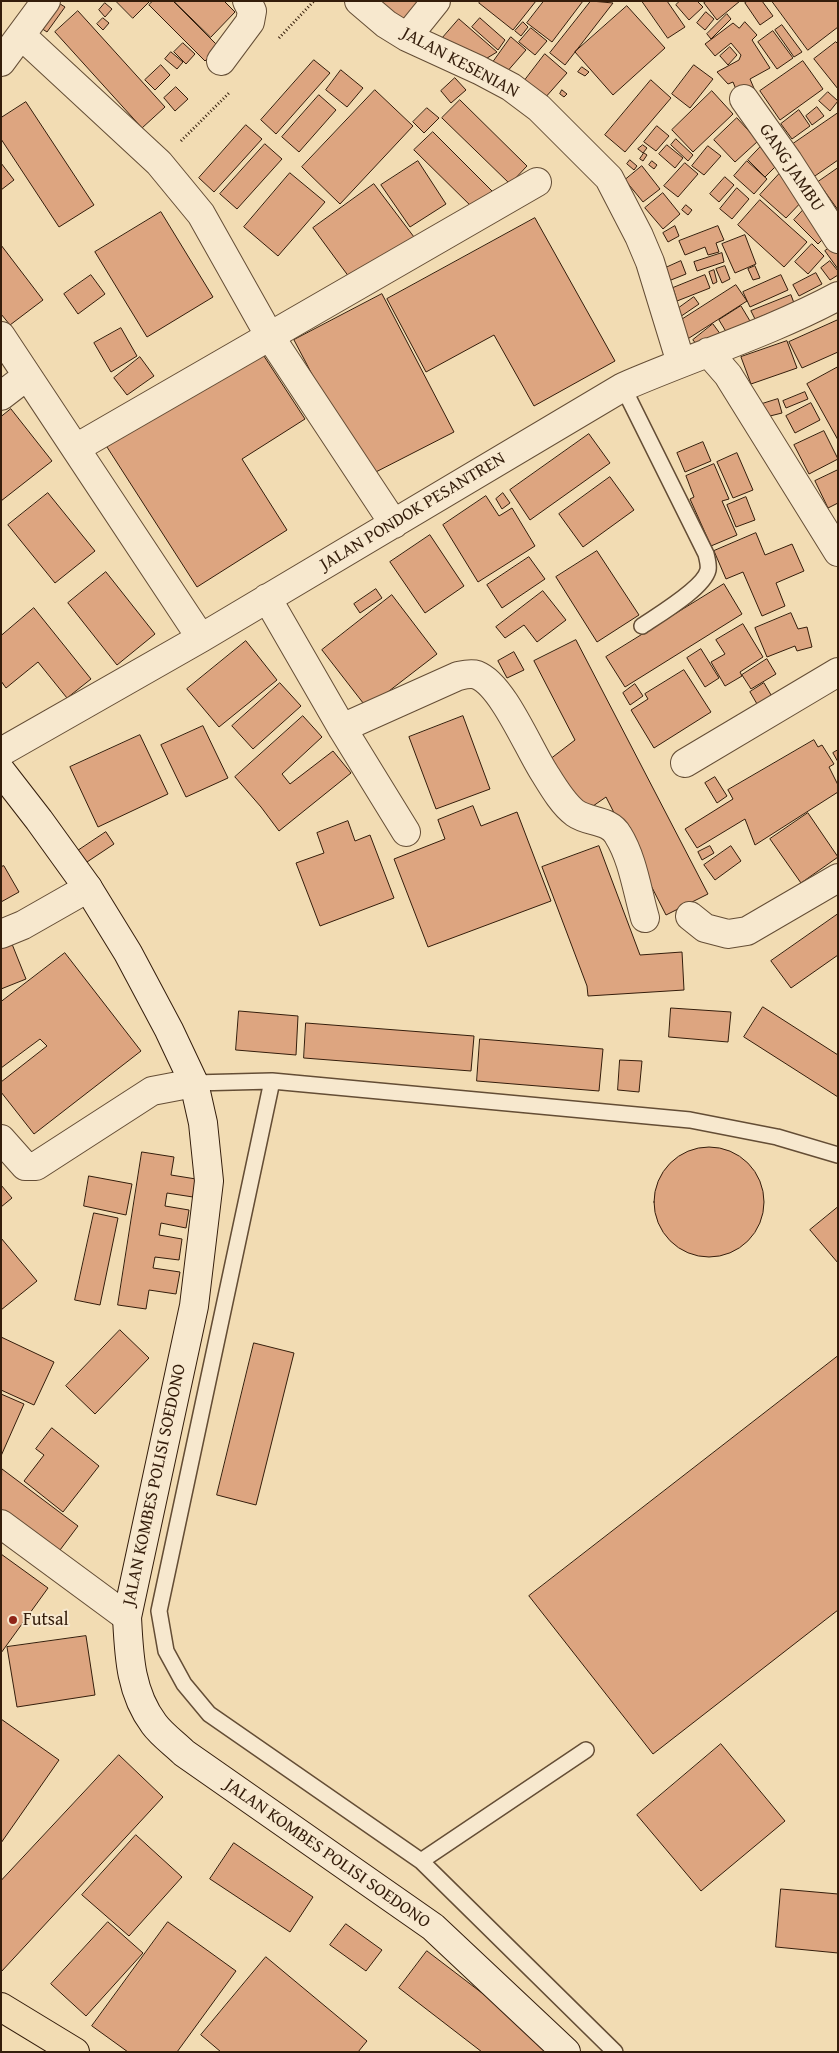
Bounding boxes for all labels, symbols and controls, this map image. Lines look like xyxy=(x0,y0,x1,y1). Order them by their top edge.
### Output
street label: JALAN KESENIAN xyxy=(398,23,522,103)
street label: GANG JAMBU xyxy=(754,120,828,216)
street label: JALAN PONDOK PESANTREN xyxy=(316,448,510,576)
street label: JALAN KOMBES POLISI SOEDONO xyxy=(119,1362,191,1608)
place label: Futsal xyxy=(23,1609,69,1631)
marker: Futsal xyxy=(7,1614,19,1626)
street label: JALAN KOMBES POLISI SOEDONO xyxy=(220,1774,434,1934)

